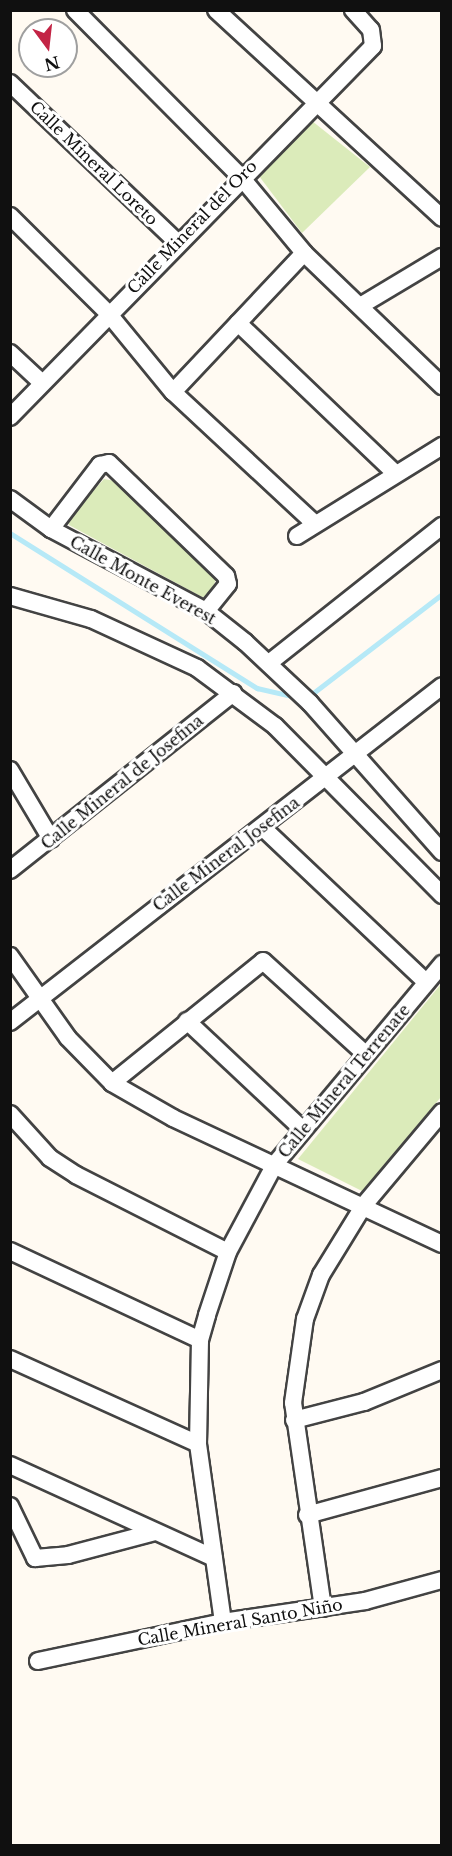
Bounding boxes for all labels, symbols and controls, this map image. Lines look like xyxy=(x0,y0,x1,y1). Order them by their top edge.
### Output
north arrow xyxy=(18,18,78,78)
text: N xyxy=(42,52,62,75)
street label: Calle Mineral Loreto xyxy=(26,97,162,229)
street label: Calle Mineral del Oro xyxy=(123,156,261,298)
street label: Calle Monte Everest xyxy=(67,532,219,628)
street label: Calle Mineral de Josefina xyxy=(37,711,207,853)
street label: Calle Mineral Josefina xyxy=(149,793,303,915)
street label: Calle Mineral Terrenate xyxy=(274,1000,414,1162)
street label: Calle Mineral Santo Niño xyxy=(136,1595,344,1649)

